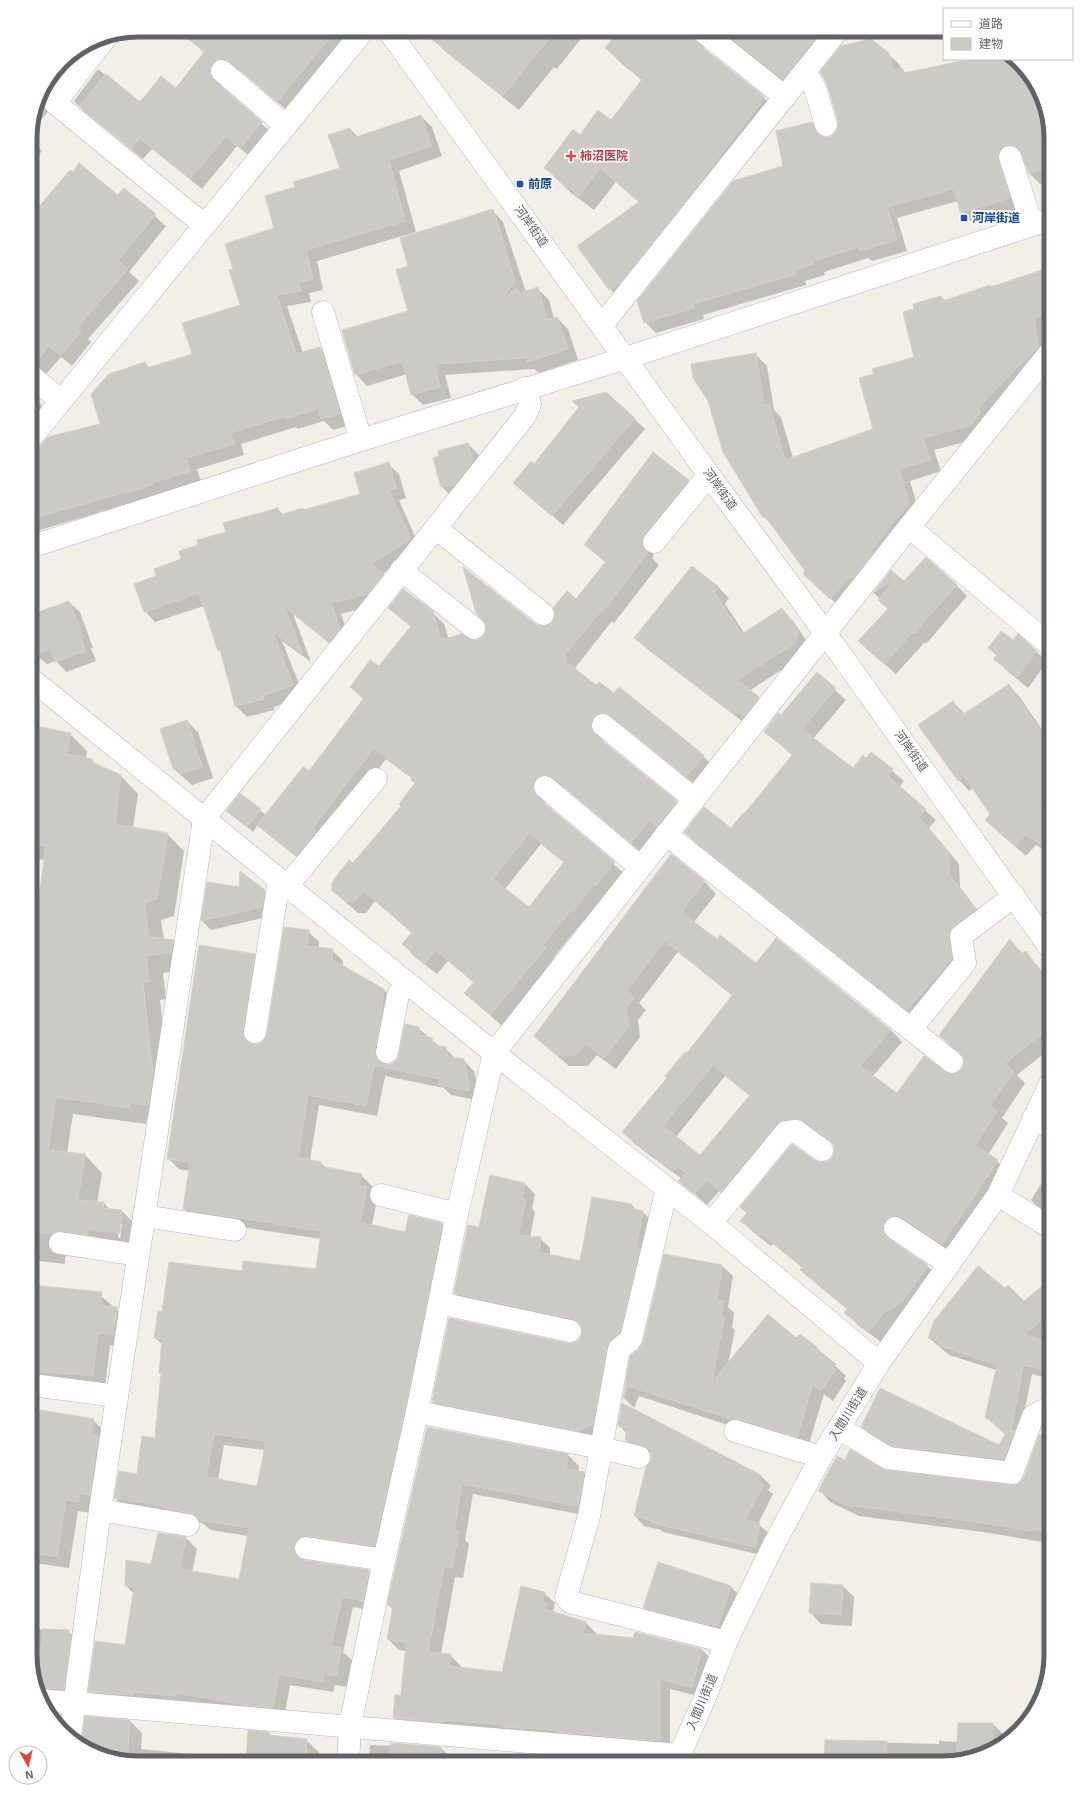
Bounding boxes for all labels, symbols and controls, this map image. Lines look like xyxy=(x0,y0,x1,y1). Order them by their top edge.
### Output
legend xyxy=(943,8,1073,60)
text: 道路 xyxy=(979,17,1003,31)
text: 建物 xyxy=(979,37,1003,51)
place label: 柿沼医院 xyxy=(580,149,628,163)
marker: 柿沼医院 xyxy=(565,150,577,162)
place label: 前原 xyxy=(528,177,552,191)
marker: 前原 xyxy=(515,179,525,189)
street label: 河岸街道 xyxy=(511,202,551,250)
place label: 河岸街道 xyxy=(972,211,1020,225)
marker: 河岸街道 xyxy=(959,213,969,223)
street label: 河岸街道 xyxy=(700,465,740,513)
street label: 河岸街道 xyxy=(891,727,931,775)
street label: 入間川街道 xyxy=(826,1385,870,1443)
street label: 入間川街道 xyxy=(684,1672,720,1732)
north arrow xyxy=(8,1745,48,1785)
text: N xyxy=(25,1768,34,1781)

